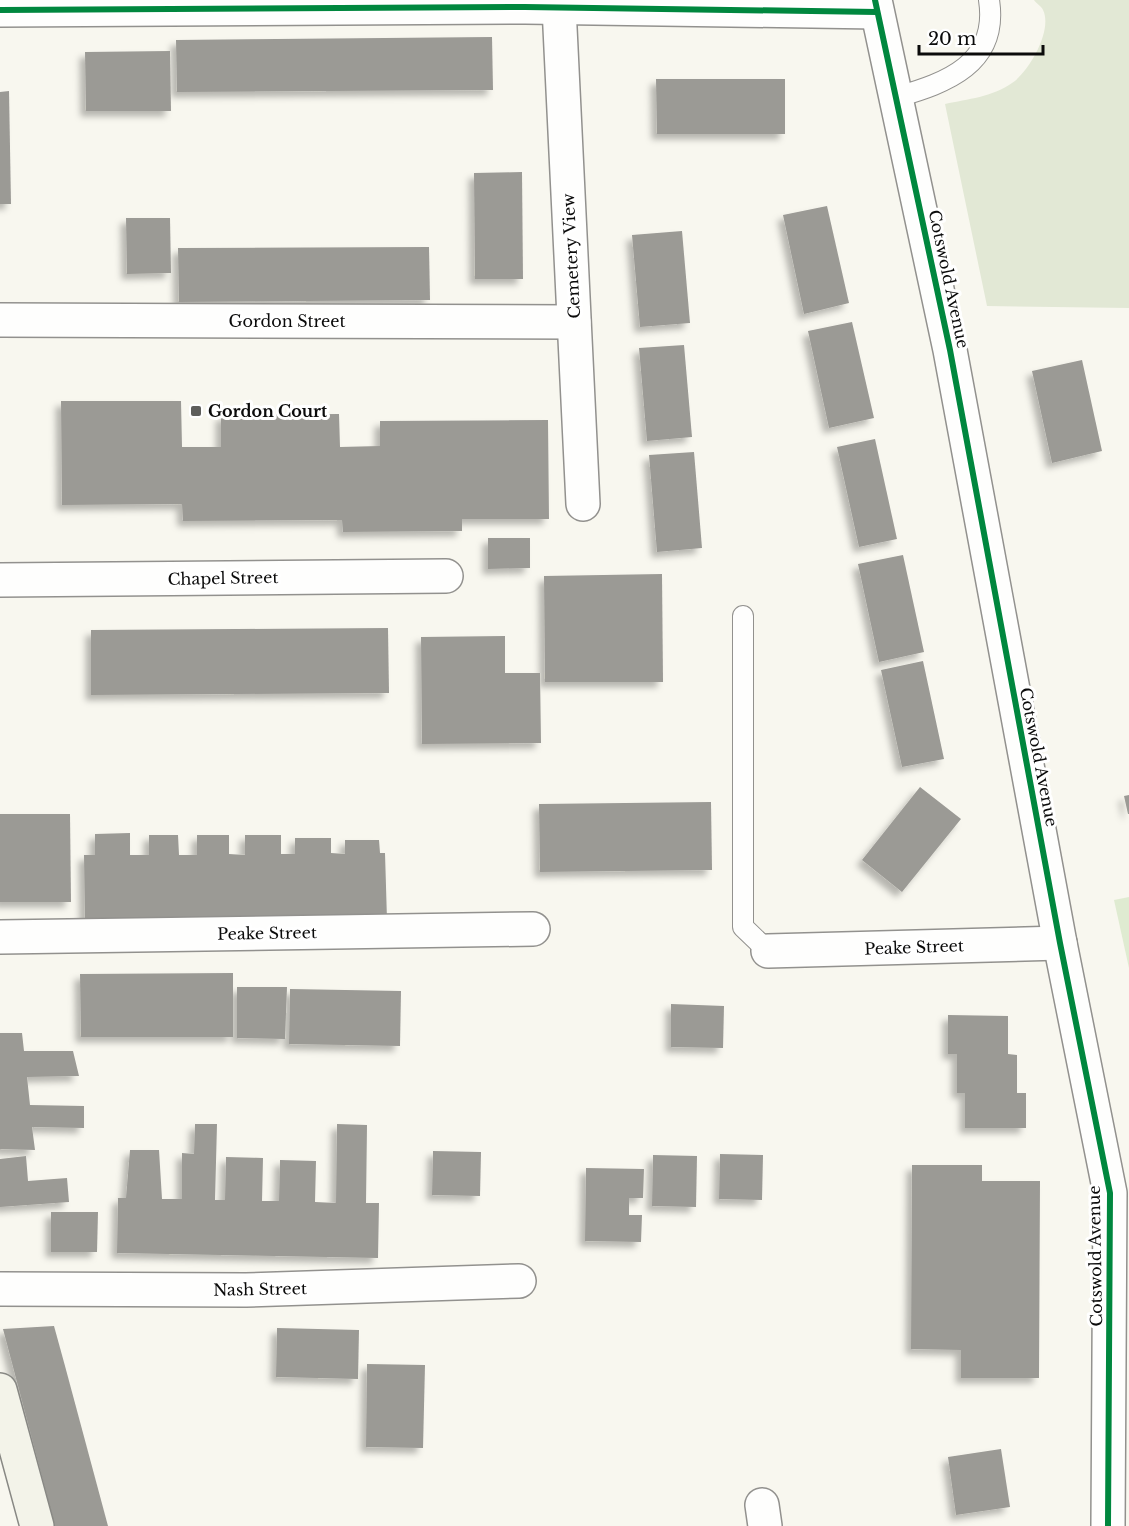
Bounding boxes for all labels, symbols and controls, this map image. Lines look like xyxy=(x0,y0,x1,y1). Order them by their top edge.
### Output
scale bar xyxy=(919,18,1044,56)
text: 20 m xyxy=(928,28,976,50)
street label: Cemetery View xyxy=(558,193,584,319)
street label: Cotswold Avenue xyxy=(925,208,973,350)
street label: Gordon Street xyxy=(229,311,345,331)
place label: Gordon Court xyxy=(208,401,328,421)
marker: Gordon Court xyxy=(189,404,203,418)
street label: Chapel Street xyxy=(168,567,278,589)
street label: Cotswold Avenue xyxy=(1016,686,1062,828)
street label: Peake Street xyxy=(217,922,317,944)
street label: Peake Street xyxy=(864,935,964,959)
street label: Cotswold Avenue xyxy=(1084,1185,1106,1327)
street label: Nash Street xyxy=(213,1278,307,1300)

